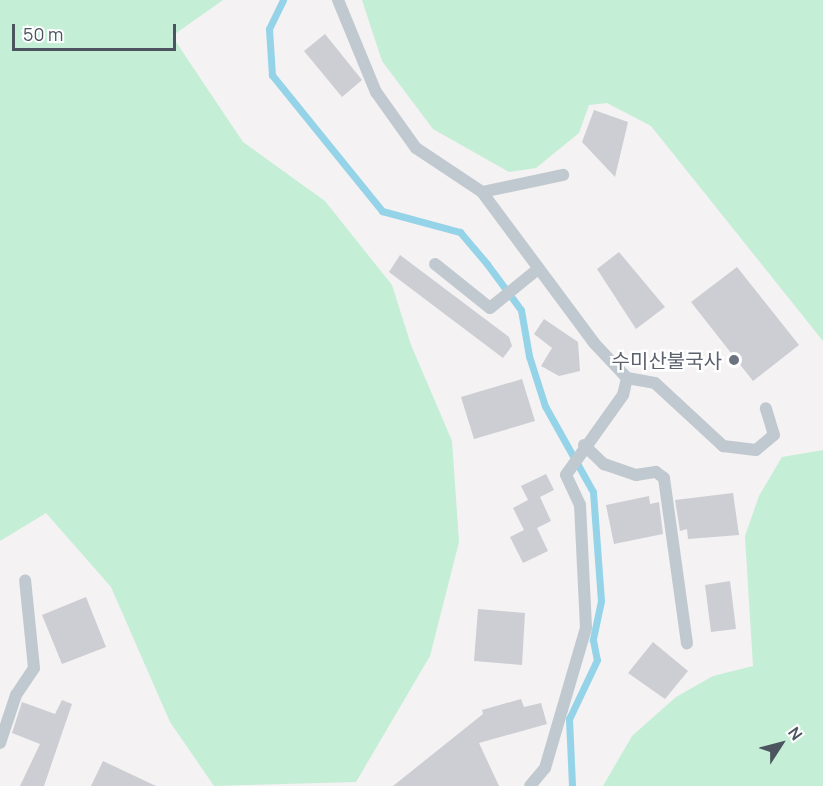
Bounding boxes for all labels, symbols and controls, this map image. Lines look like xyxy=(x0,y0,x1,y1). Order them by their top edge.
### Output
scale bar xyxy=(15,12,178,50)
text: 50 m xyxy=(23,22,63,46)
place label: 수미산불국사 xyxy=(612,348,722,372)
marker: 수미산불국사 xyxy=(727,353,741,367)
north arrow xyxy=(751,714,811,774)
text: N xyxy=(783,722,808,745)

